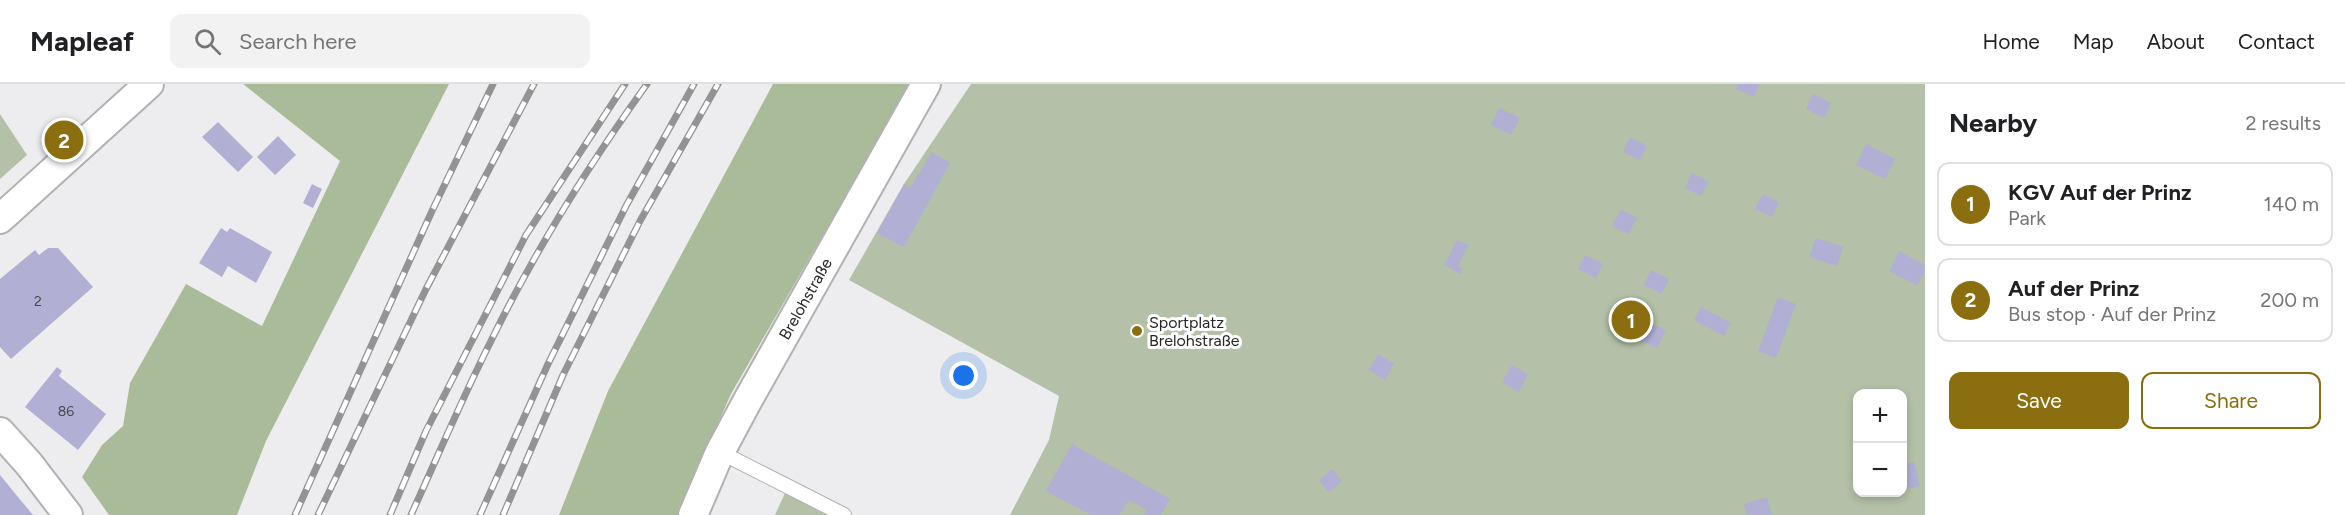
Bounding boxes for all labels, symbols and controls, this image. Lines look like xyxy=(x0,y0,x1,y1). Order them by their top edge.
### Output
search box xyxy=(170,14,590,68)
text: Mapleaf xyxy=(30,24,134,58)
icon: search xyxy=(191,25,224,58)
text: Search here xyxy=(239,28,357,55)
text: Home xyxy=(1983,29,2040,54)
text: Map xyxy=(2073,29,2114,54)
text: About xyxy=(2147,29,2205,54)
text: Contact xyxy=(2238,29,2315,54)
text: Nearby xyxy=(1949,107,2037,139)
text: 2 results xyxy=(2245,111,2321,135)
pin: 2 xyxy=(44,118,84,162)
text: KGV Auf der Prinz xyxy=(2008,179,2191,206)
text: 1 xyxy=(1966,192,1975,216)
text: 140 m xyxy=(2264,192,2319,216)
text: Park xyxy=(2008,206,2046,230)
street label: Brelohstraße xyxy=(775,254,836,343)
text: Auf der Prinz xyxy=(2008,275,2139,302)
text: 2 xyxy=(1965,288,1976,312)
text: 200 m xyxy=(2260,288,2319,312)
house number: 2 xyxy=(34,293,42,310)
pin: 1 xyxy=(1612,298,1650,342)
text: Bus stop · Auf der Prinz xyxy=(2008,302,2216,326)
place label: Sportplatz Brelohstraße xyxy=(1149,313,1240,350)
marker: Sportplatz Brelohstraße xyxy=(1130,324,1144,338)
your location xyxy=(949,361,978,390)
button: Save xyxy=(1949,372,2129,429)
button: Share xyxy=(2141,372,2321,429)
map controls xyxy=(1853,389,1907,497)
button: + xyxy=(1853,389,1907,443)
house number: 86 xyxy=(58,403,74,420)
button: − xyxy=(1853,443,1907,497)

